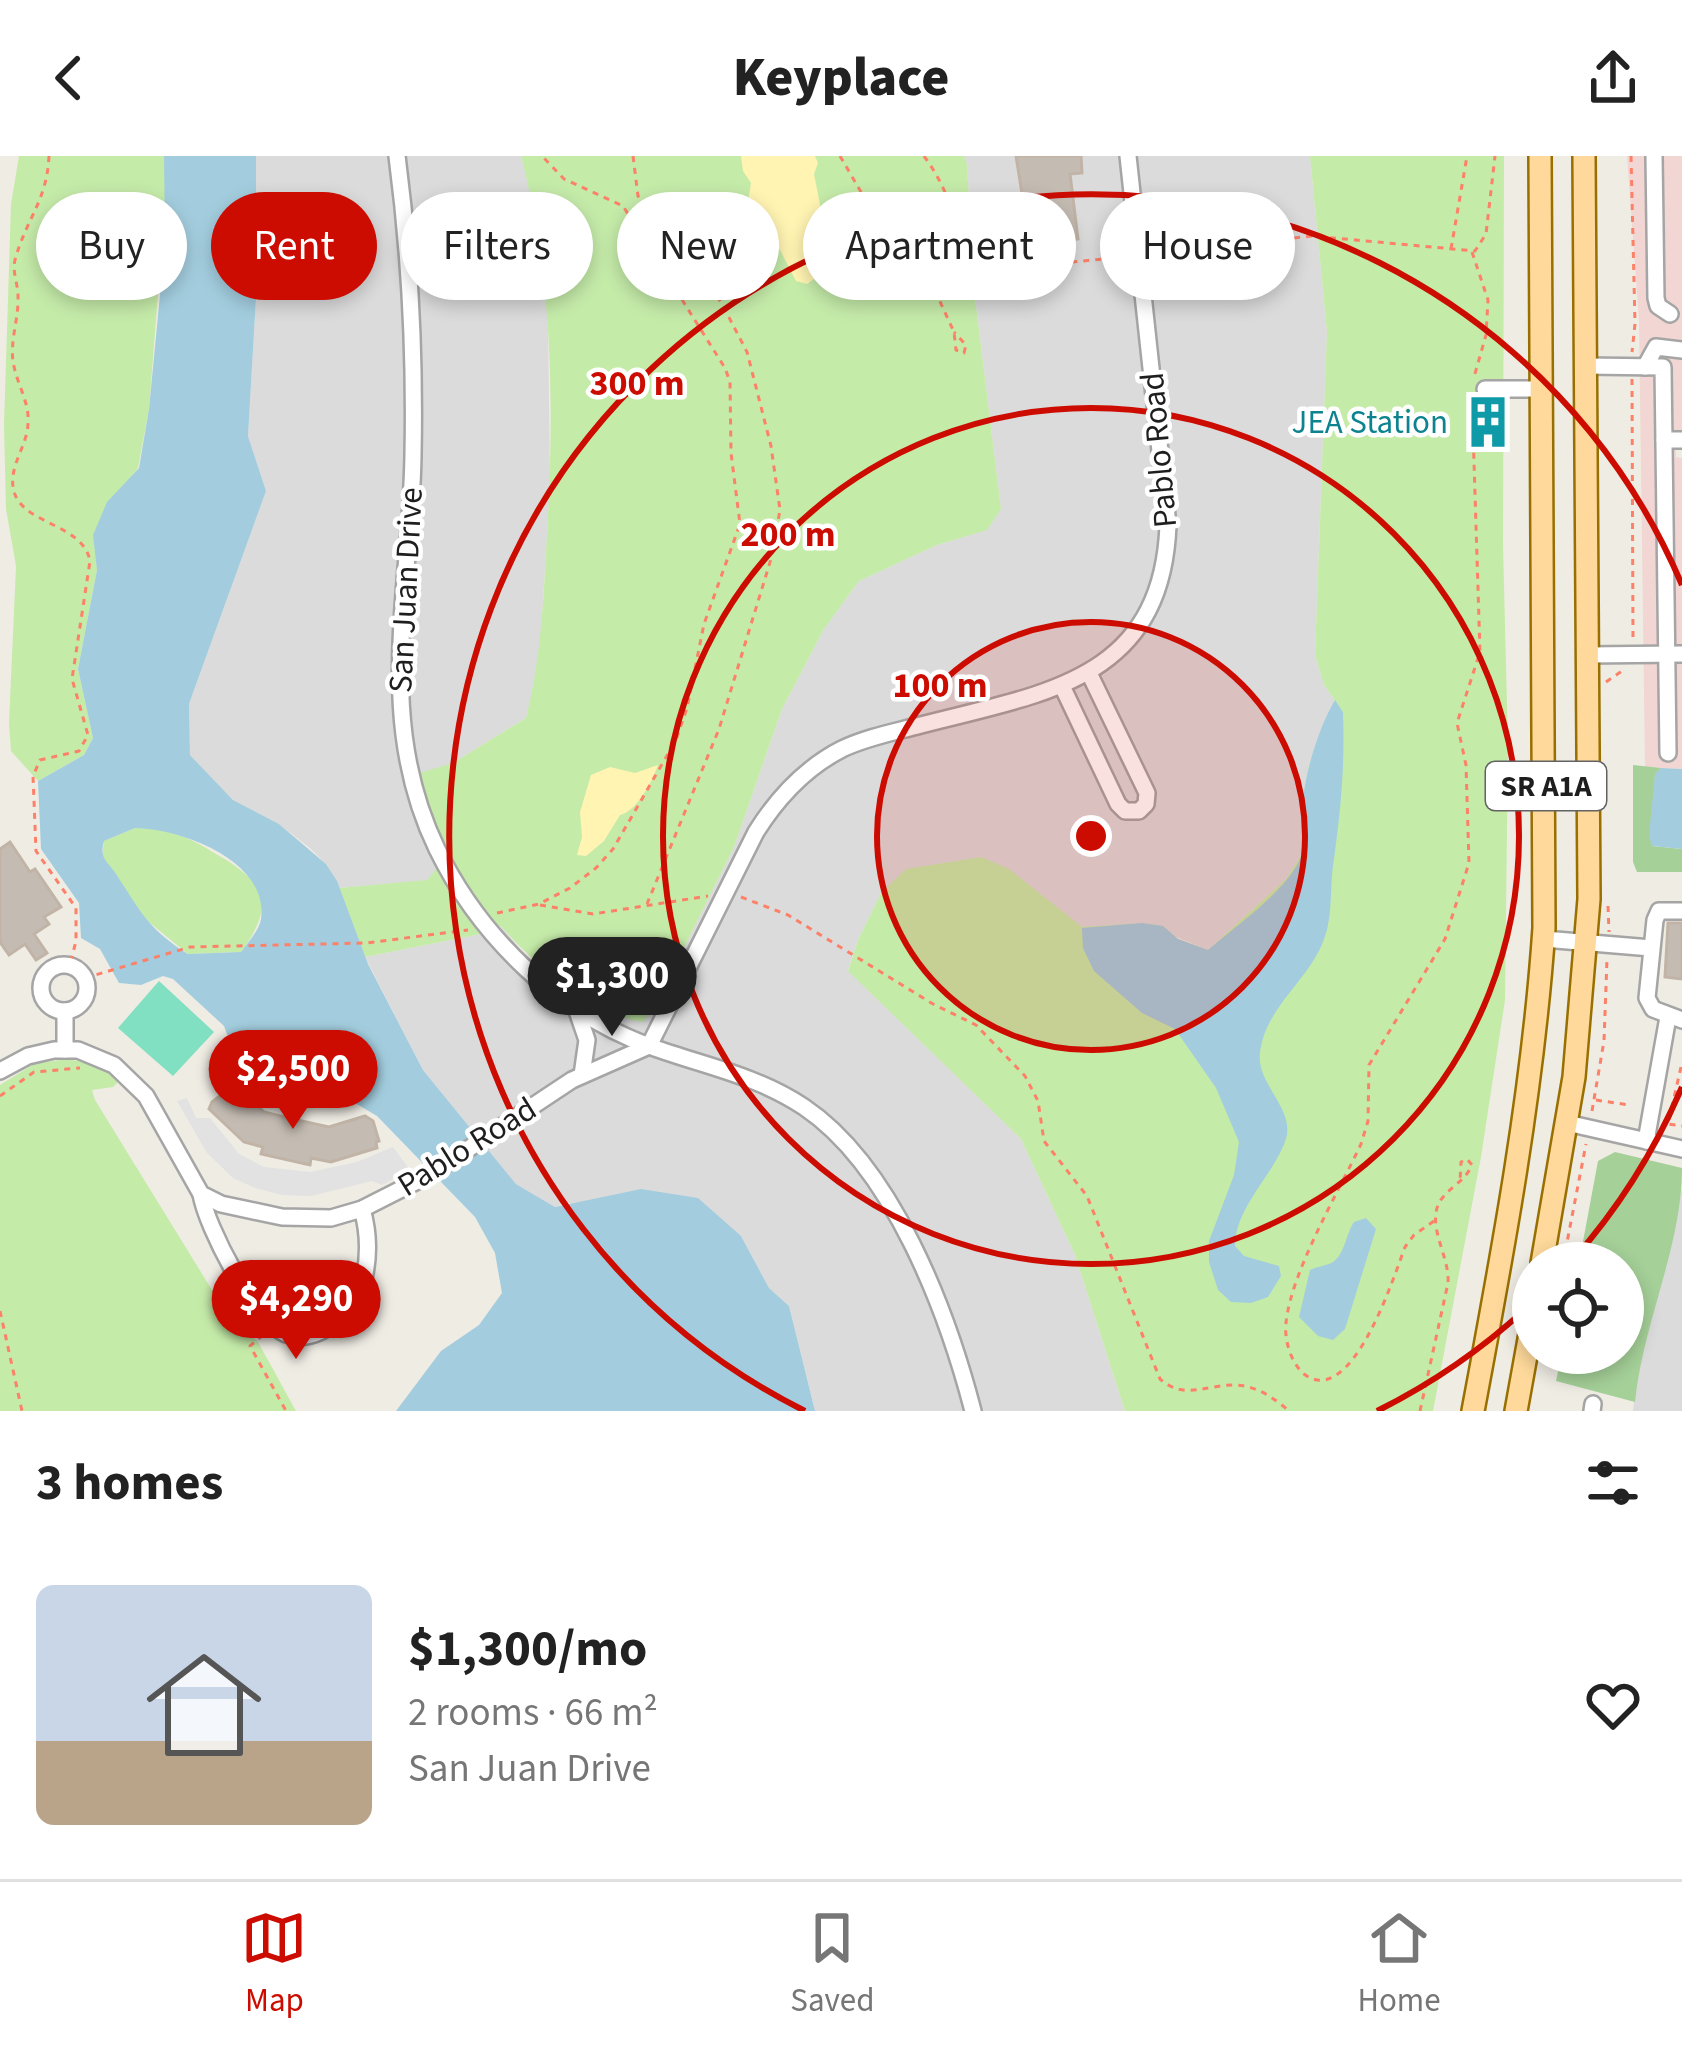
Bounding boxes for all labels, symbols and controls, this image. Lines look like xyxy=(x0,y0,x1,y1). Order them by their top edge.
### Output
text: Keyplace xyxy=(733,40,949,117)
icon: back xyxy=(36,45,102,111)
icon: share xyxy=(1580,45,1646,111)
chip: Buy xyxy=(36,192,187,300)
chip: Rent xyxy=(211,192,377,300)
chip: Filters xyxy=(401,192,593,300)
chip: New xyxy=(617,192,779,300)
chip: Apartment xyxy=(803,192,1076,300)
chip: House xyxy=(1100,192,1295,300)
text: 300 m xyxy=(589,358,685,409)
street label: Pablo Road xyxy=(1129,370,1189,530)
building icon: JEA Station xyxy=(1459,393,1517,451)
place label: JEA Station xyxy=(1292,399,1448,446)
street label: San Juan Drive xyxy=(377,486,435,694)
text: 200 m xyxy=(740,509,836,560)
text: 100 m xyxy=(892,660,988,711)
road number: SR A1A xyxy=(1486,762,1606,810)
centre of rings xyxy=(1070,815,1112,857)
pin: $1,300 xyxy=(514,937,710,1039)
text: $1,300 xyxy=(555,948,669,1004)
pin: $2,500 xyxy=(195,1030,391,1132)
text: $2,500 xyxy=(236,1041,350,1097)
street label: Pablo Road xyxy=(388,1086,546,1208)
map controls xyxy=(1512,1242,1644,1374)
button: locate xyxy=(1512,1242,1644,1374)
pin: $4,290 xyxy=(198,1260,394,1362)
text: $4,290 xyxy=(239,1271,353,1327)
text: 3 homes xyxy=(36,1447,223,1519)
icon: filters xyxy=(1580,1450,1646,1516)
text: $1,300/mo xyxy=(408,1613,647,1685)
icon: home xyxy=(132,1633,276,1777)
icon: heart xyxy=(1580,1672,1646,1738)
text: 2 rooms · 66 m² xyxy=(408,1685,658,1741)
text: San Juan Drive xyxy=(408,1741,651,1797)
tab: Map xyxy=(241,1905,307,2024)
tab: Saved xyxy=(790,1905,875,2024)
tab: Home xyxy=(1357,1905,1441,2024)

